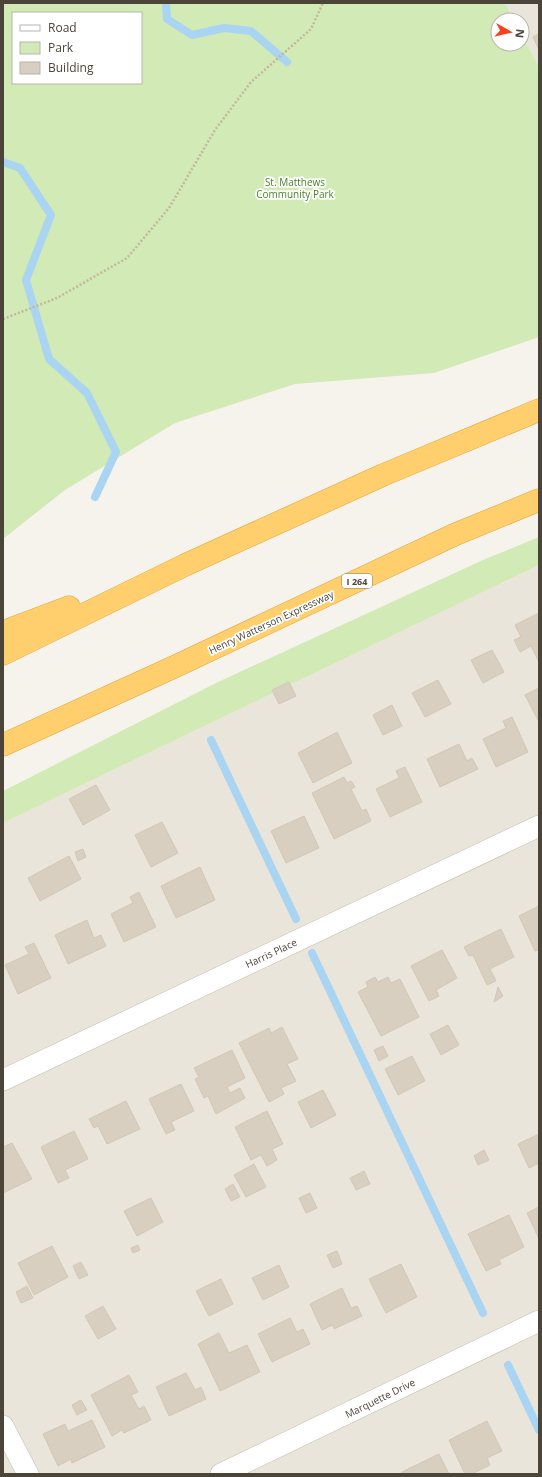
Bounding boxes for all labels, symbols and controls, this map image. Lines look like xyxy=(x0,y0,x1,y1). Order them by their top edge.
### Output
legend xyxy=(12,12,142,84)
north arrow xyxy=(490,12,530,52)
text: Road xyxy=(48,19,77,36)
text: N xyxy=(512,28,528,39)
text: Park xyxy=(48,39,74,56)
text: Building xyxy=(48,59,94,76)
park label: St. Matthews Community Park xyxy=(256,175,335,201)
road number: I 264 xyxy=(342,574,372,588)
street label: Henry Watterson Expressway xyxy=(206,586,337,657)
street label: Harris Place xyxy=(243,935,299,971)
street label: Marquette Drive xyxy=(343,1375,418,1421)

